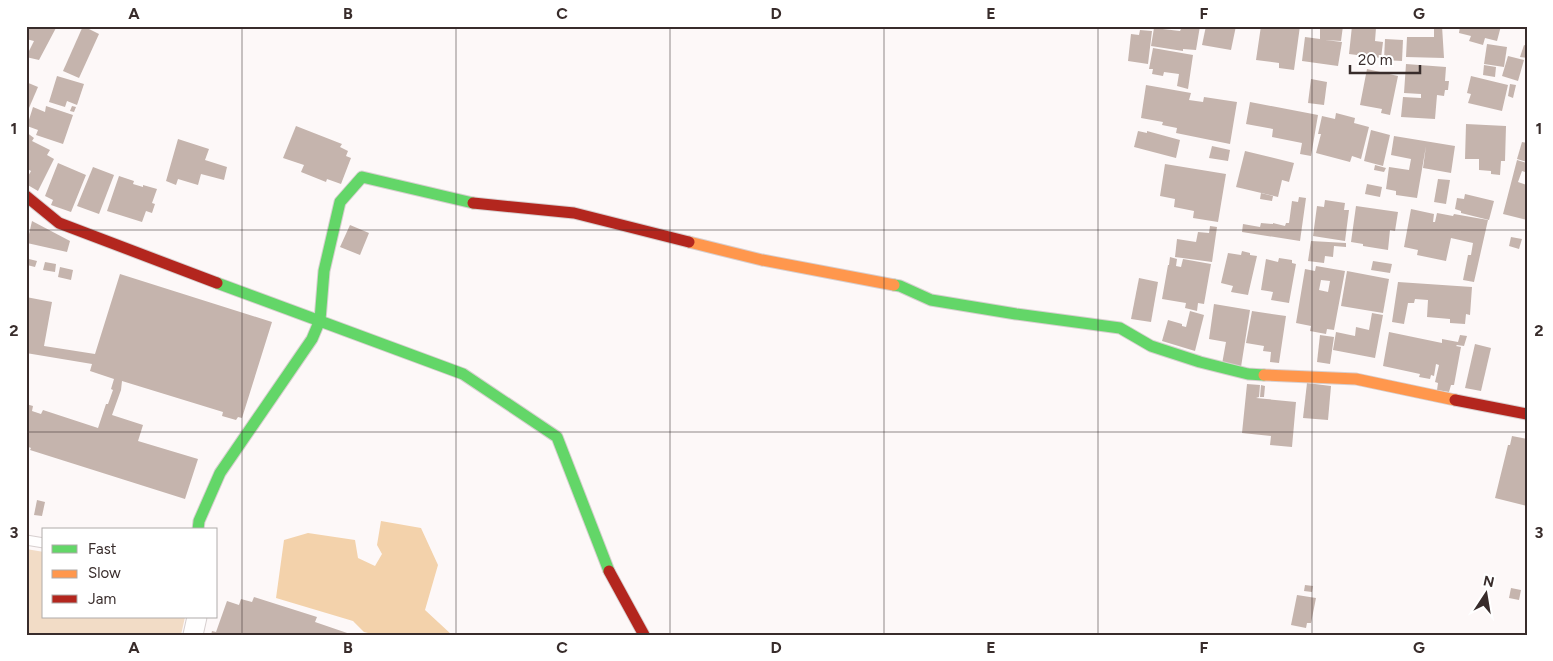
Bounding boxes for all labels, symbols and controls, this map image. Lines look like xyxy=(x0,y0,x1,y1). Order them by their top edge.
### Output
text: A xyxy=(128,4,140,23)
text: B xyxy=(343,4,353,23)
text: C xyxy=(556,4,568,23)
text: D xyxy=(770,4,782,23)
text: E xyxy=(986,4,996,23)
text: F xyxy=(1200,4,1209,23)
text: G xyxy=(1413,4,1425,23)
scale bar xyxy=(1350,42,1420,74)
text: 20 m xyxy=(1358,51,1392,69)
text: 1 xyxy=(11,119,17,138)
text: 1 xyxy=(1536,119,1542,138)
text: 2 xyxy=(9,321,19,340)
text: 2 xyxy=(1534,321,1544,340)
text: 3 xyxy=(10,523,19,542)
text: 3 xyxy=(1535,523,1544,542)
legend xyxy=(42,528,218,618)
text: Fast xyxy=(88,540,117,558)
text: Slow xyxy=(88,564,121,582)
north arrow xyxy=(1460,568,1510,618)
text: N xyxy=(1482,572,1496,591)
text: Jam xyxy=(88,590,116,608)
text: A xyxy=(128,638,140,657)
text: B xyxy=(343,638,353,657)
text: C xyxy=(556,638,568,657)
text: D xyxy=(770,638,782,657)
text: E xyxy=(986,638,996,657)
text: F xyxy=(1200,638,1209,657)
text: G xyxy=(1413,638,1425,657)

